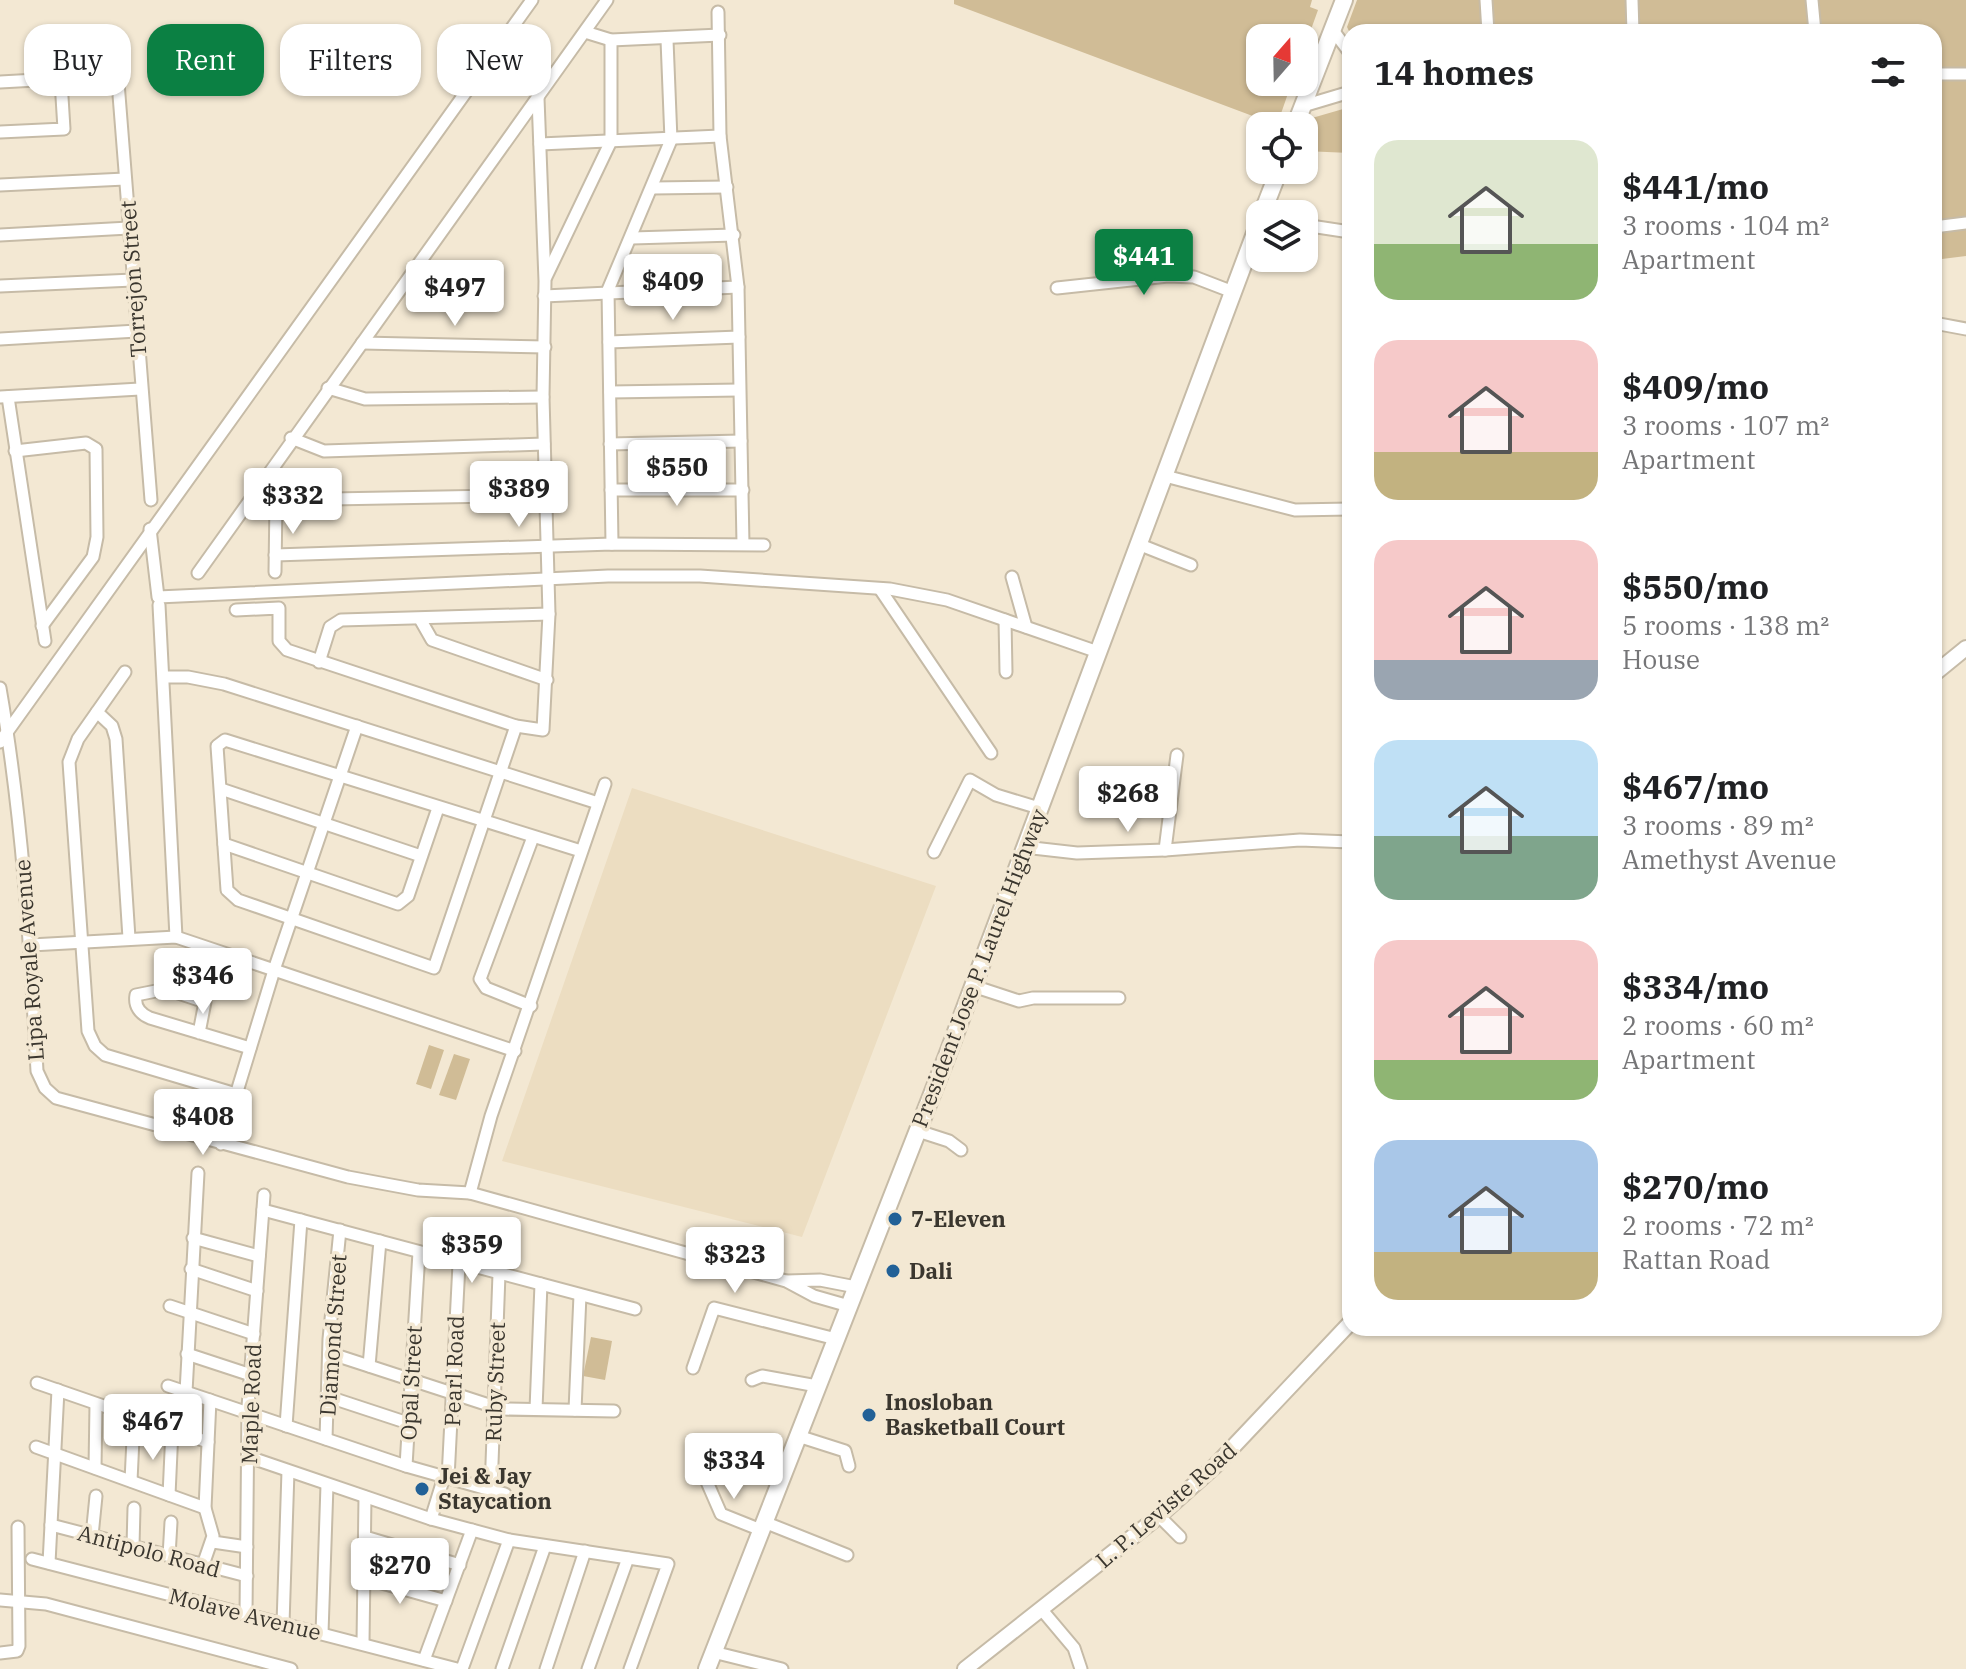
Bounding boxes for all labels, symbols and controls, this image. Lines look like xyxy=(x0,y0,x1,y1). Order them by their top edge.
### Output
chip: Buy xyxy=(24,24,131,96)
chip: Rent xyxy=(147,24,264,96)
chip: Filters xyxy=(280,24,421,96)
chip: New xyxy=(437,24,551,96)
north arrow xyxy=(1246,24,1318,96)
map controls xyxy=(1246,24,1318,272)
text: 14 homes xyxy=(1374,50,1534,94)
icon: filters xyxy=(1866,50,1910,94)
button: locate xyxy=(1246,112,1318,184)
text: $441/mo xyxy=(1622,164,1769,208)
icon: home xyxy=(1438,172,1534,268)
street label: Torrejon Street xyxy=(113,199,152,358)
button: layers xyxy=(1246,200,1318,272)
text: 3 rooms · 104 m² xyxy=(1622,208,1829,242)
pin: $441 xyxy=(1097,229,1191,297)
text: $441 xyxy=(1113,238,1175,272)
text: Apartment xyxy=(1622,242,1755,276)
pin: $409 xyxy=(626,254,720,322)
pin: $497 xyxy=(408,260,502,328)
text: $409 xyxy=(642,263,704,297)
text: $497 xyxy=(424,269,486,303)
text: $409/mo xyxy=(1622,364,1769,408)
icon: home xyxy=(1438,372,1534,468)
text: 3 rooms · 107 m² xyxy=(1622,408,1829,442)
pin: $550 xyxy=(630,440,724,508)
text: Apartment xyxy=(1622,442,1755,476)
text: $550 xyxy=(646,449,708,483)
pin: $389 xyxy=(472,461,566,529)
pin: $332 xyxy=(246,468,340,536)
text: $389 xyxy=(488,470,550,504)
text: $332 xyxy=(262,477,324,511)
text: $550/mo xyxy=(1622,564,1769,608)
icon: home xyxy=(1438,572,1534,668)
text: 5 rooms · 138 m² xyxy=(1622,608,1829,642)
text: House xyxy=(1622,642,1700,676)
text: $467/mo xyxy=(1622,764,1769,808)
pin: $268 xyxy=(1081,766,1175,834)
icon: home xyxy=(1438,772,1534,868)
text: $268 xyxy=(1097,775,1159,809)
street label: President Jose P. Laurel Highway xyxy=(904,804,1053,1131)
text: 3 rooms · 89 m² xyxy=(1622,808,1814,842)
text: Amethyst Avenue xyxy=(1622,842,1836,876)
street label: Lipa Royale Avenue xyxy=(7,858,50,1062)
pin: $346 xyxy=(156,948,250,1016)
text: $346 xyxy=(172,957,234,991)
text: $334/mo xyxy=(1622,964,1769,1008)
icon: home xyxy=(1438,972,1534,1068)
text: 2 rooms · 60 m² xyxy=(1622,1008,1814,1042)
text: Apartment xyxy=(1622,1042,1755,1076)
pin: $408 xyxy=(156,1089,250,1157)
text: $408 xyxy=(172,1098,234,1132)
text: $270/mo xyxy=(1622,1164,1769,1208)
icon: home xyxy=(1438,1172,1534,1268)
place label: 7-Eleven xyxy=(911,1204,1006,1233)
text: 2 rooms · 72 m² xyxy=(1622,1208,1814,1242)
marker: 7-Eleven xyxy=(886,1210,904,1228)
pin: $359 xyxy=(425,1217,519,1285)
text: $359 xyxy=(441,1226,503,1260)
pin: $323 xyxy=(688,1227,782,1295)
text: $323 xyxy=(704,1236,766,1270)
text: Rattan Road xyxy=(1622,1242,1770,1276)
street label: Diamond Street xyxy=(312,1253,353,1417)
place label: Dali xyxy=(909,1256,953,1285)
marker: Dali xyxy=(884,1262,902,1280)
street label: Pearl Road xyxy=(437,1315,470,1427)
street label: Ruby Street xyxy=(478,1321,511,1442)
street label: Opal Street xyxy=(393,1325,428,1441)
street label: Maple Road xyxy=(234,1343,267,1465)
place label: Inosloban Basketball Court xyxy=(885,1387,1065,1441)
pin: $467 xyxy=(106,1394,200,1462)
text: $467 xyxy=(122,1403,184,1437)
marker: Inosloban Basketball Court xyxy=(860,1406,878,1424)
pin: $334 xyxy=(687,1433,781,1501)
street label: L. P. Leviste Road xyxy=(1089,1436,1242,1574)
text: $334 xyxy=(703,1442,765,1476)
place label: Jei & Jay Staycation xyxy=(438,1461,552,1515)
marker: Jei & Jay Staycation xyxy=(413,1480,431,1498)
street label: Antipolo Road xyxy=(75,1518,224,1583)
pin: $270 xyxy=(353,1538,447,1606)
text: $270 xyxy=(369,1547,431,1581)
street label: Molave Avenue xyxy=(166,1581,324,1646)

